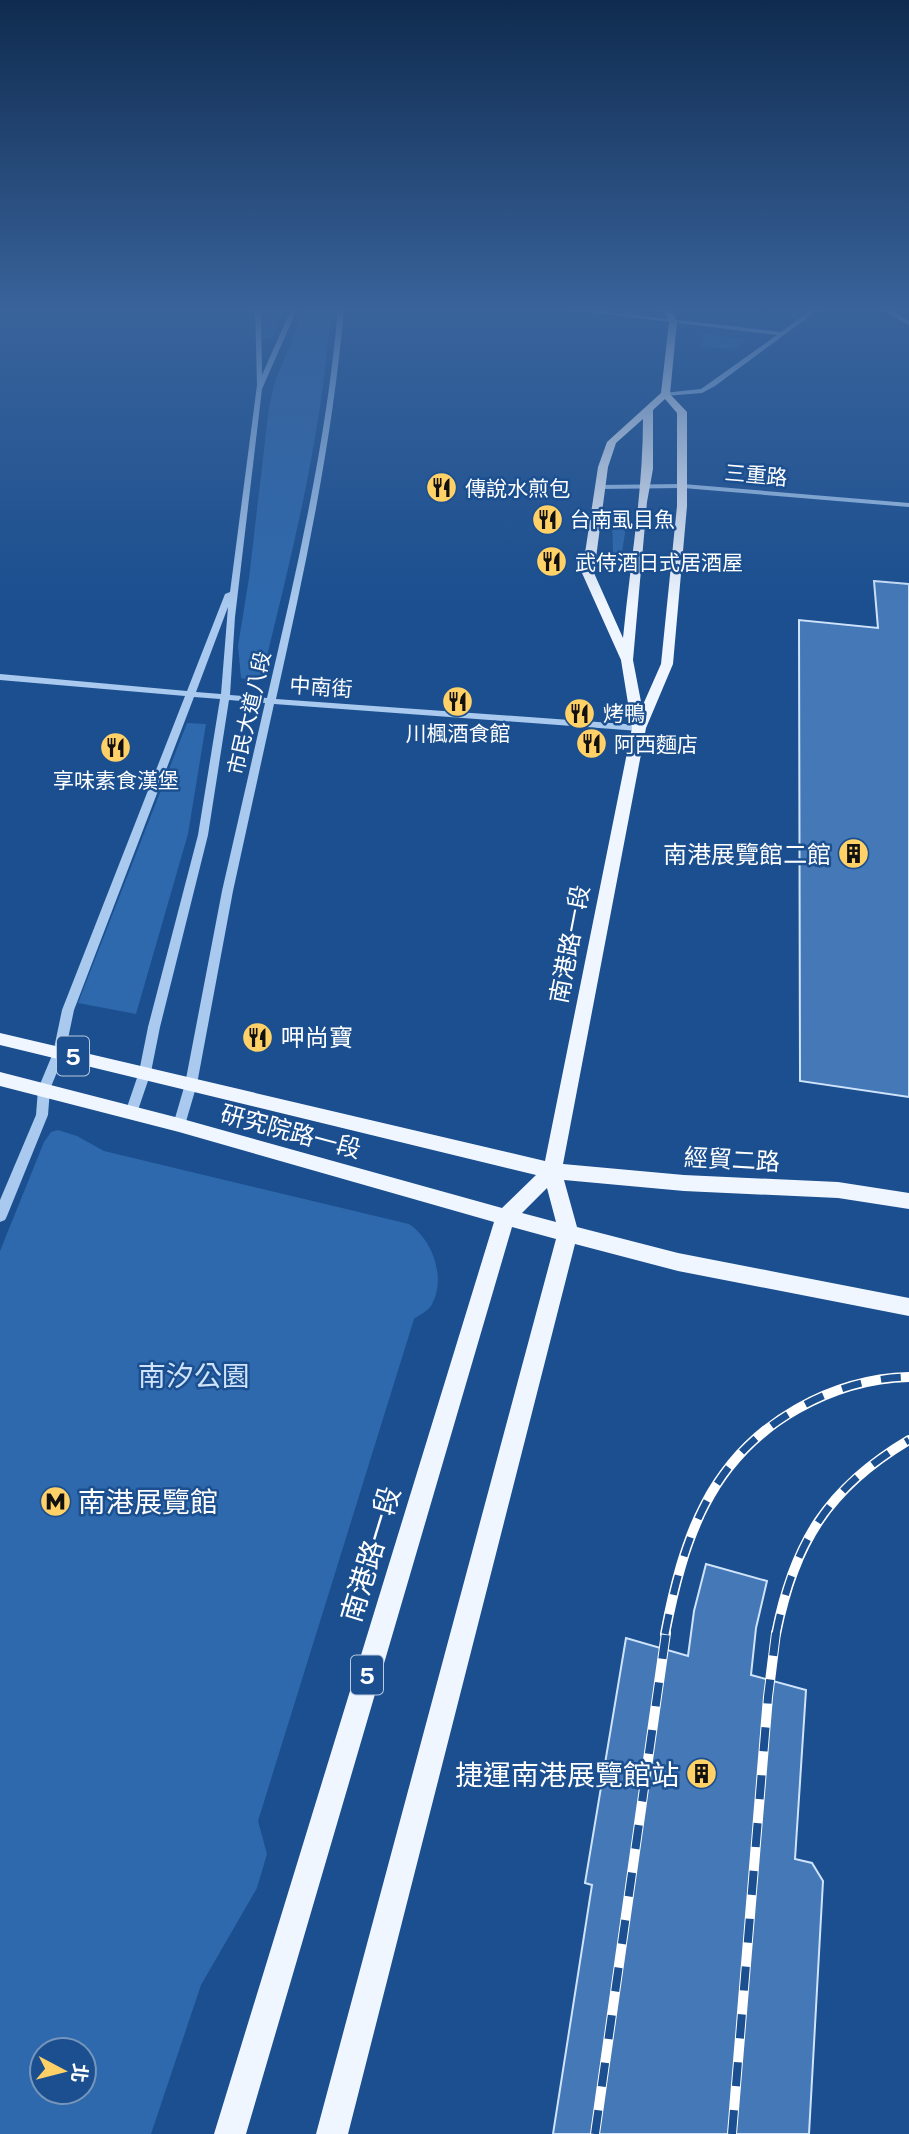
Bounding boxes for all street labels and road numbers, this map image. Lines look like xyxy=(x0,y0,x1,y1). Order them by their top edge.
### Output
street label: 三重路 xyxy=(724,460,788,490)
street label: 市民大道八段 xyxy=(223,649,275,777)
street label: 中南街 xyxy=(289,672,353,702)
street label: 南港路一段 xyxy=(544,882,594,1006)
road number: 5 xyxy=(57,1036,89,1076)
street label: 研究院路一段 xyxy=(218,1099,364,1163)
street label: 經貿二路 xyxy=(683,1143,781,1175)
street label: 南港路一段 xyxy=(334,1482,406,1626)
road number: 5 xyxy=(351,1656,383,1694)

